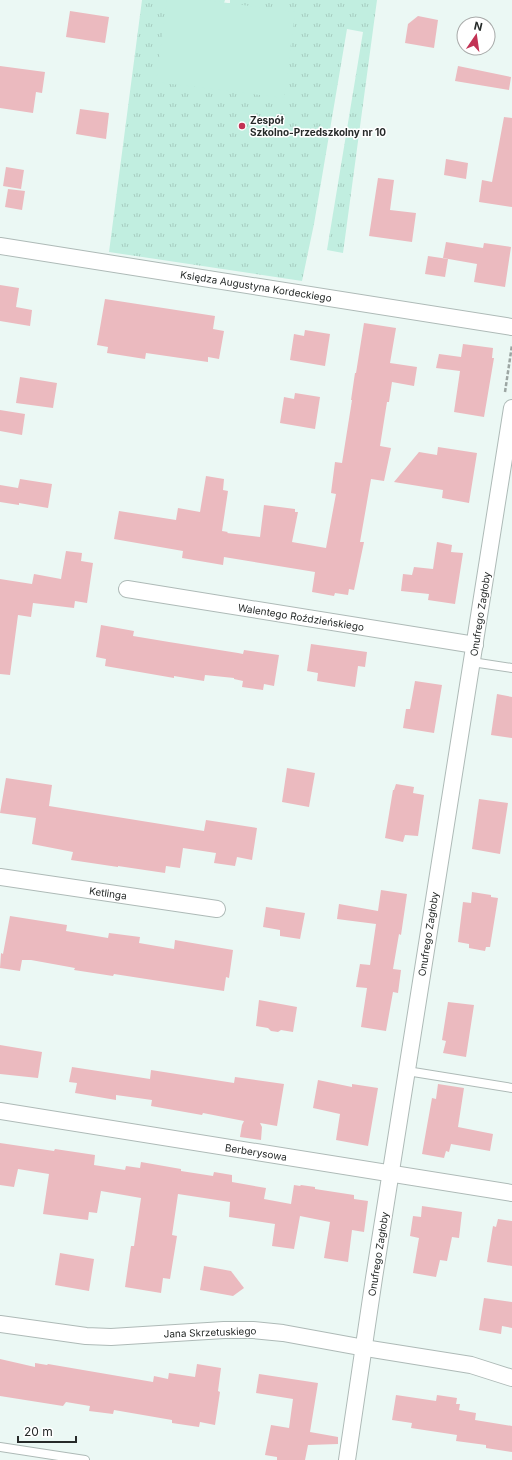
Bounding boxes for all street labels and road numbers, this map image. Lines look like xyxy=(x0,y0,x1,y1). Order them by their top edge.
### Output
street label: Księdza Augustyna Kordeckiego xyxy=(179,268,333,304)
street label: Onufrego Zagłoby xyxy=(467,570,493,657)
street label: Walentego Roździeńskiego xyxy=(237,601,365,633)
street label: Ketlinga xyxy=(88,884,128,902)
street label: Onufrego Zagłoby xyxy=(415,890,441,977)
street label: Berberysowa xyxy=(224,1141,288,1163)
street label: Onufrego Zagłoby xyxy=(365,1210,391,1297)
street label: Jana Skrzetuskiego xyxy=(163,1324,257,1340)

